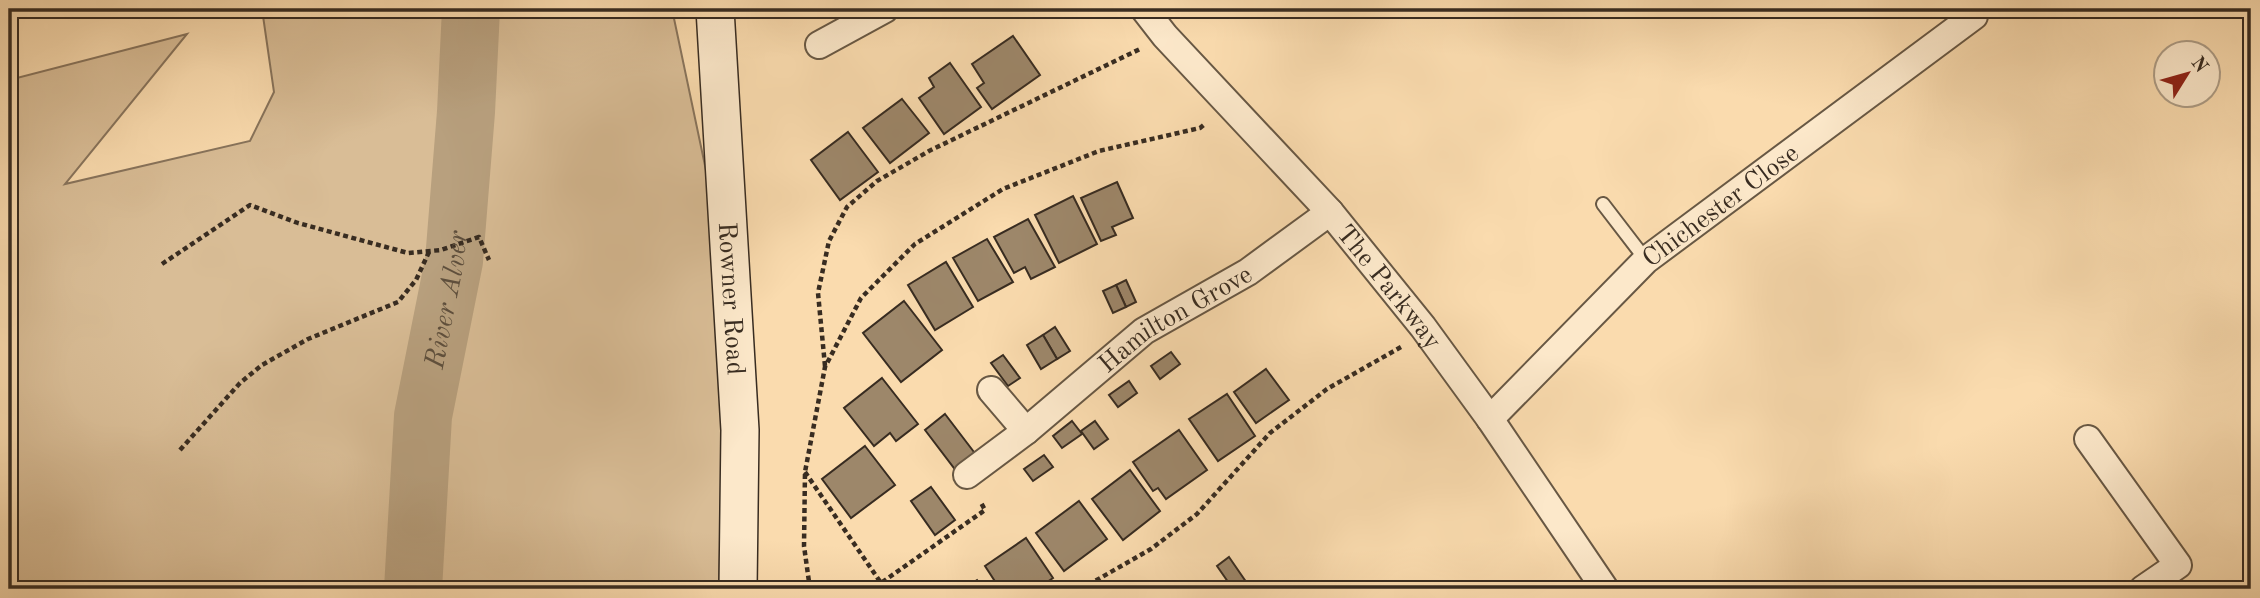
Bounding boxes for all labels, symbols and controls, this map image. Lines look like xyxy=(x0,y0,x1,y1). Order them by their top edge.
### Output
north arrow xyxy=(2152,38,2222,108)
text: N xyxy=(2187,54,2211,77)
street label: Chichester Close xyxy=(1638,140,1804,273)
street label: Rowner Road xyxy=(713,221,748,376)
street label: The Parkway xyxy=(1331,221,1446,355)
water label: River Alver xyxy=(422,229,473,372)
street label: Hamilton Grove xyxy=(1094,262,1257,379)

